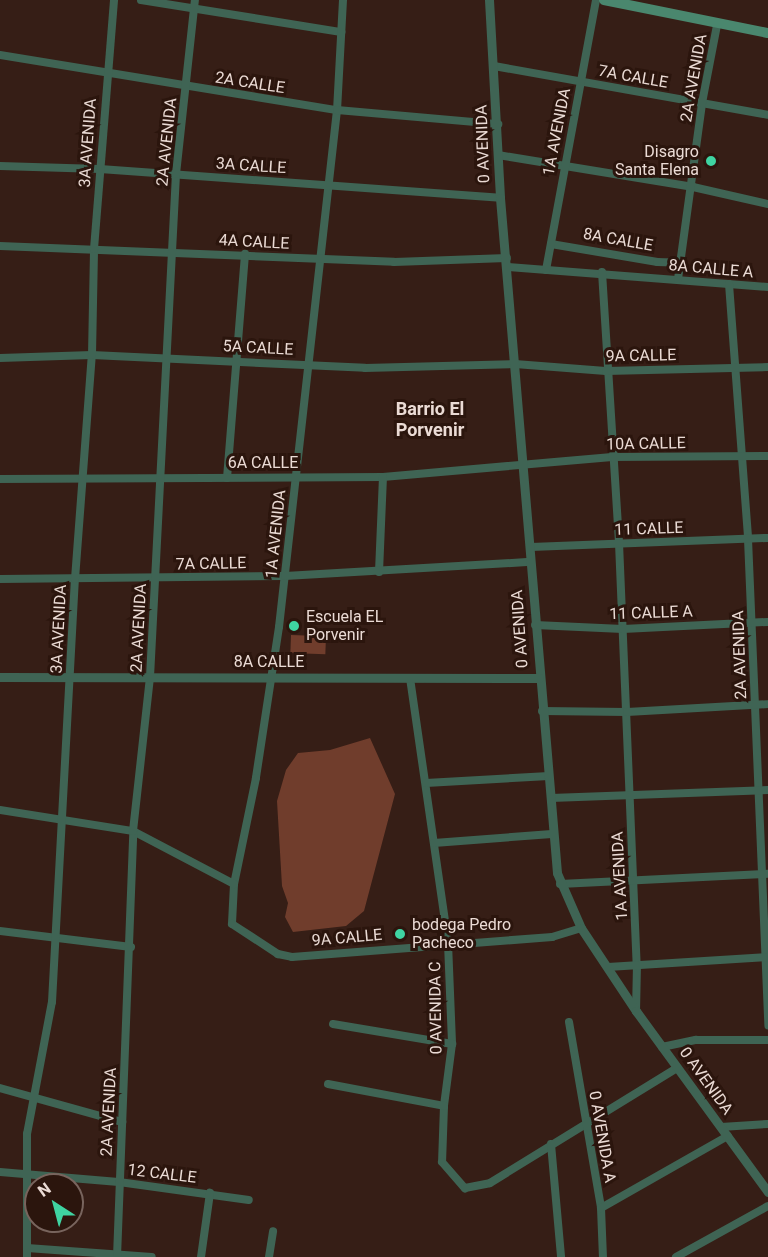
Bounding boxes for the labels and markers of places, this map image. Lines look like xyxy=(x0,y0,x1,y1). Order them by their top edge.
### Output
place label: Disagro Santa Elena xyxy=(615,142,699,180)
marker: Disagro Santa Elena xyxy=(704,154,718,168)
place label: Escuela EL Porvenir xyxy=(306,607,383,645)
marker: Escuela EL Porvenir xyxy=(287,619,301,633)
place label: bodega Pedro Pacheco xyxy=(412,915,511,953)
marker: bodega Pedro Pacheco xyxy=(393,927,407,941)

